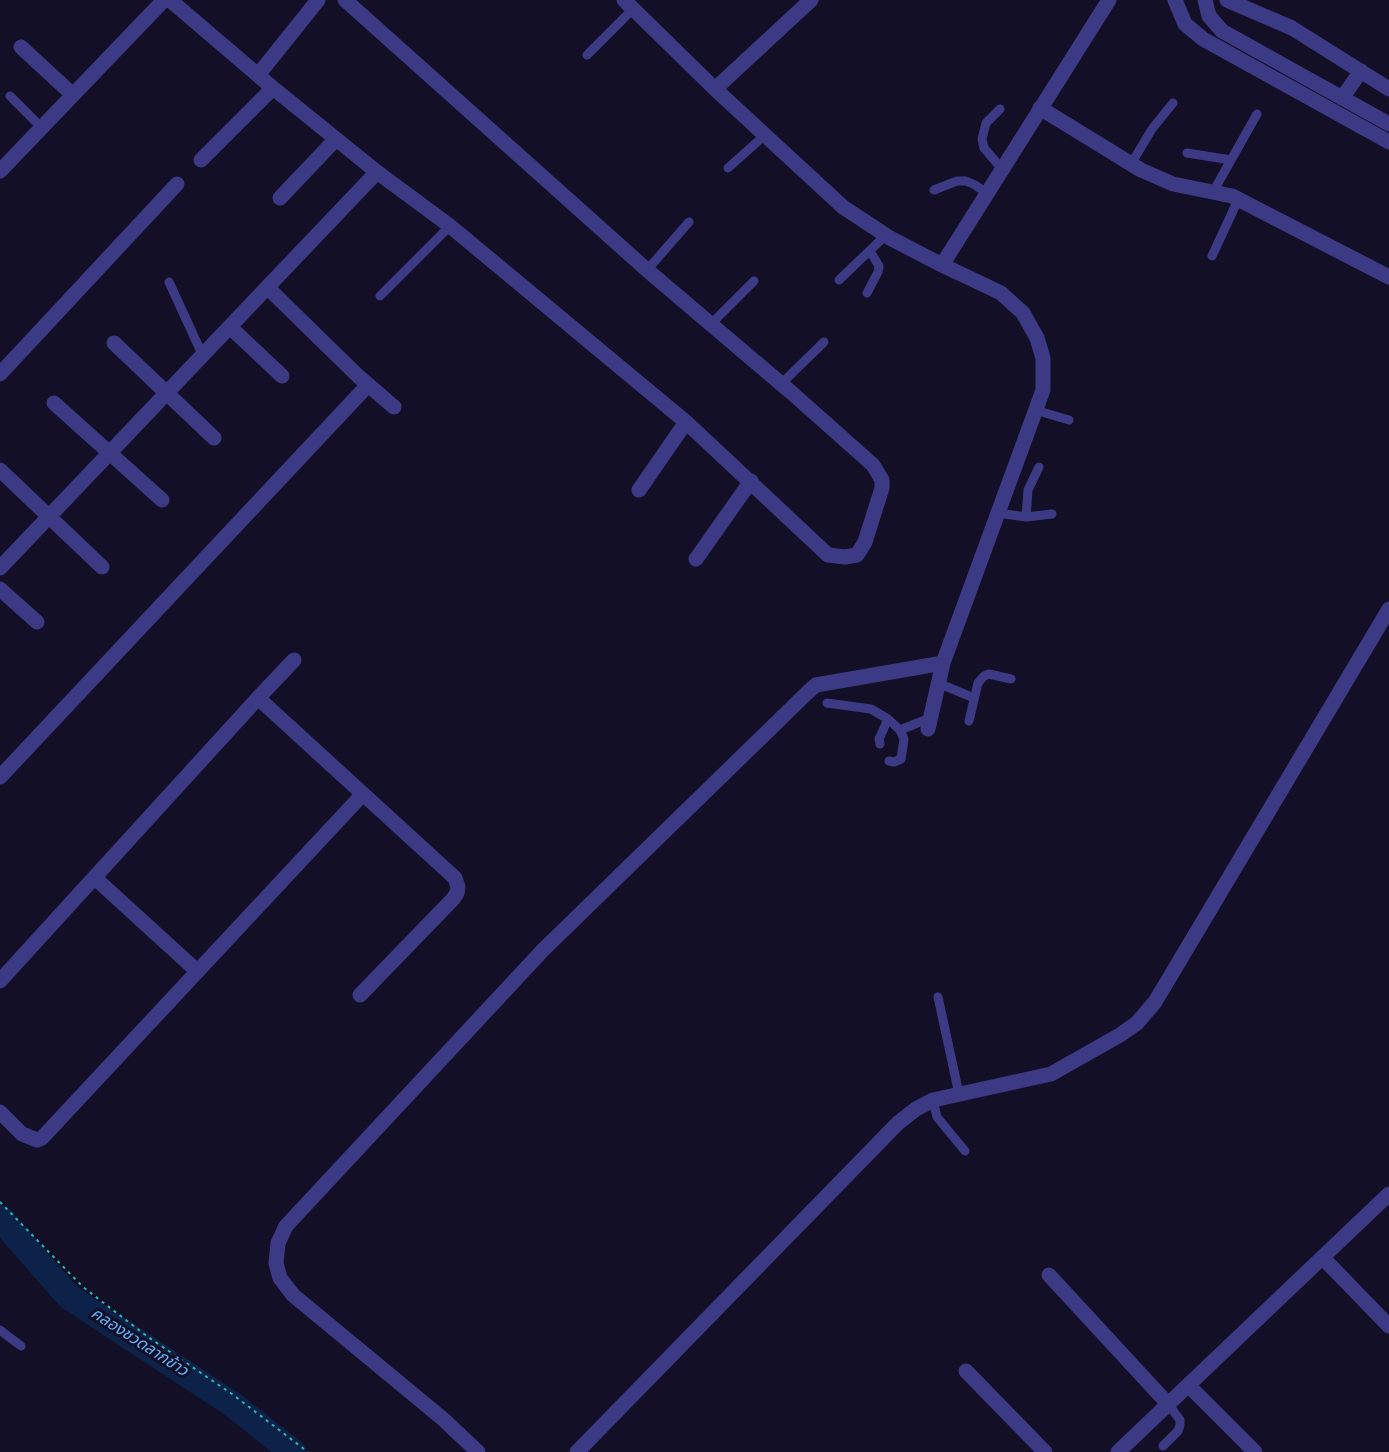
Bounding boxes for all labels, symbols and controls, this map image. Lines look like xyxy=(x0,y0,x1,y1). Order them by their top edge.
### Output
water label: คลองชวดลากข้าว xyxy=(87,1305,191,1381)

